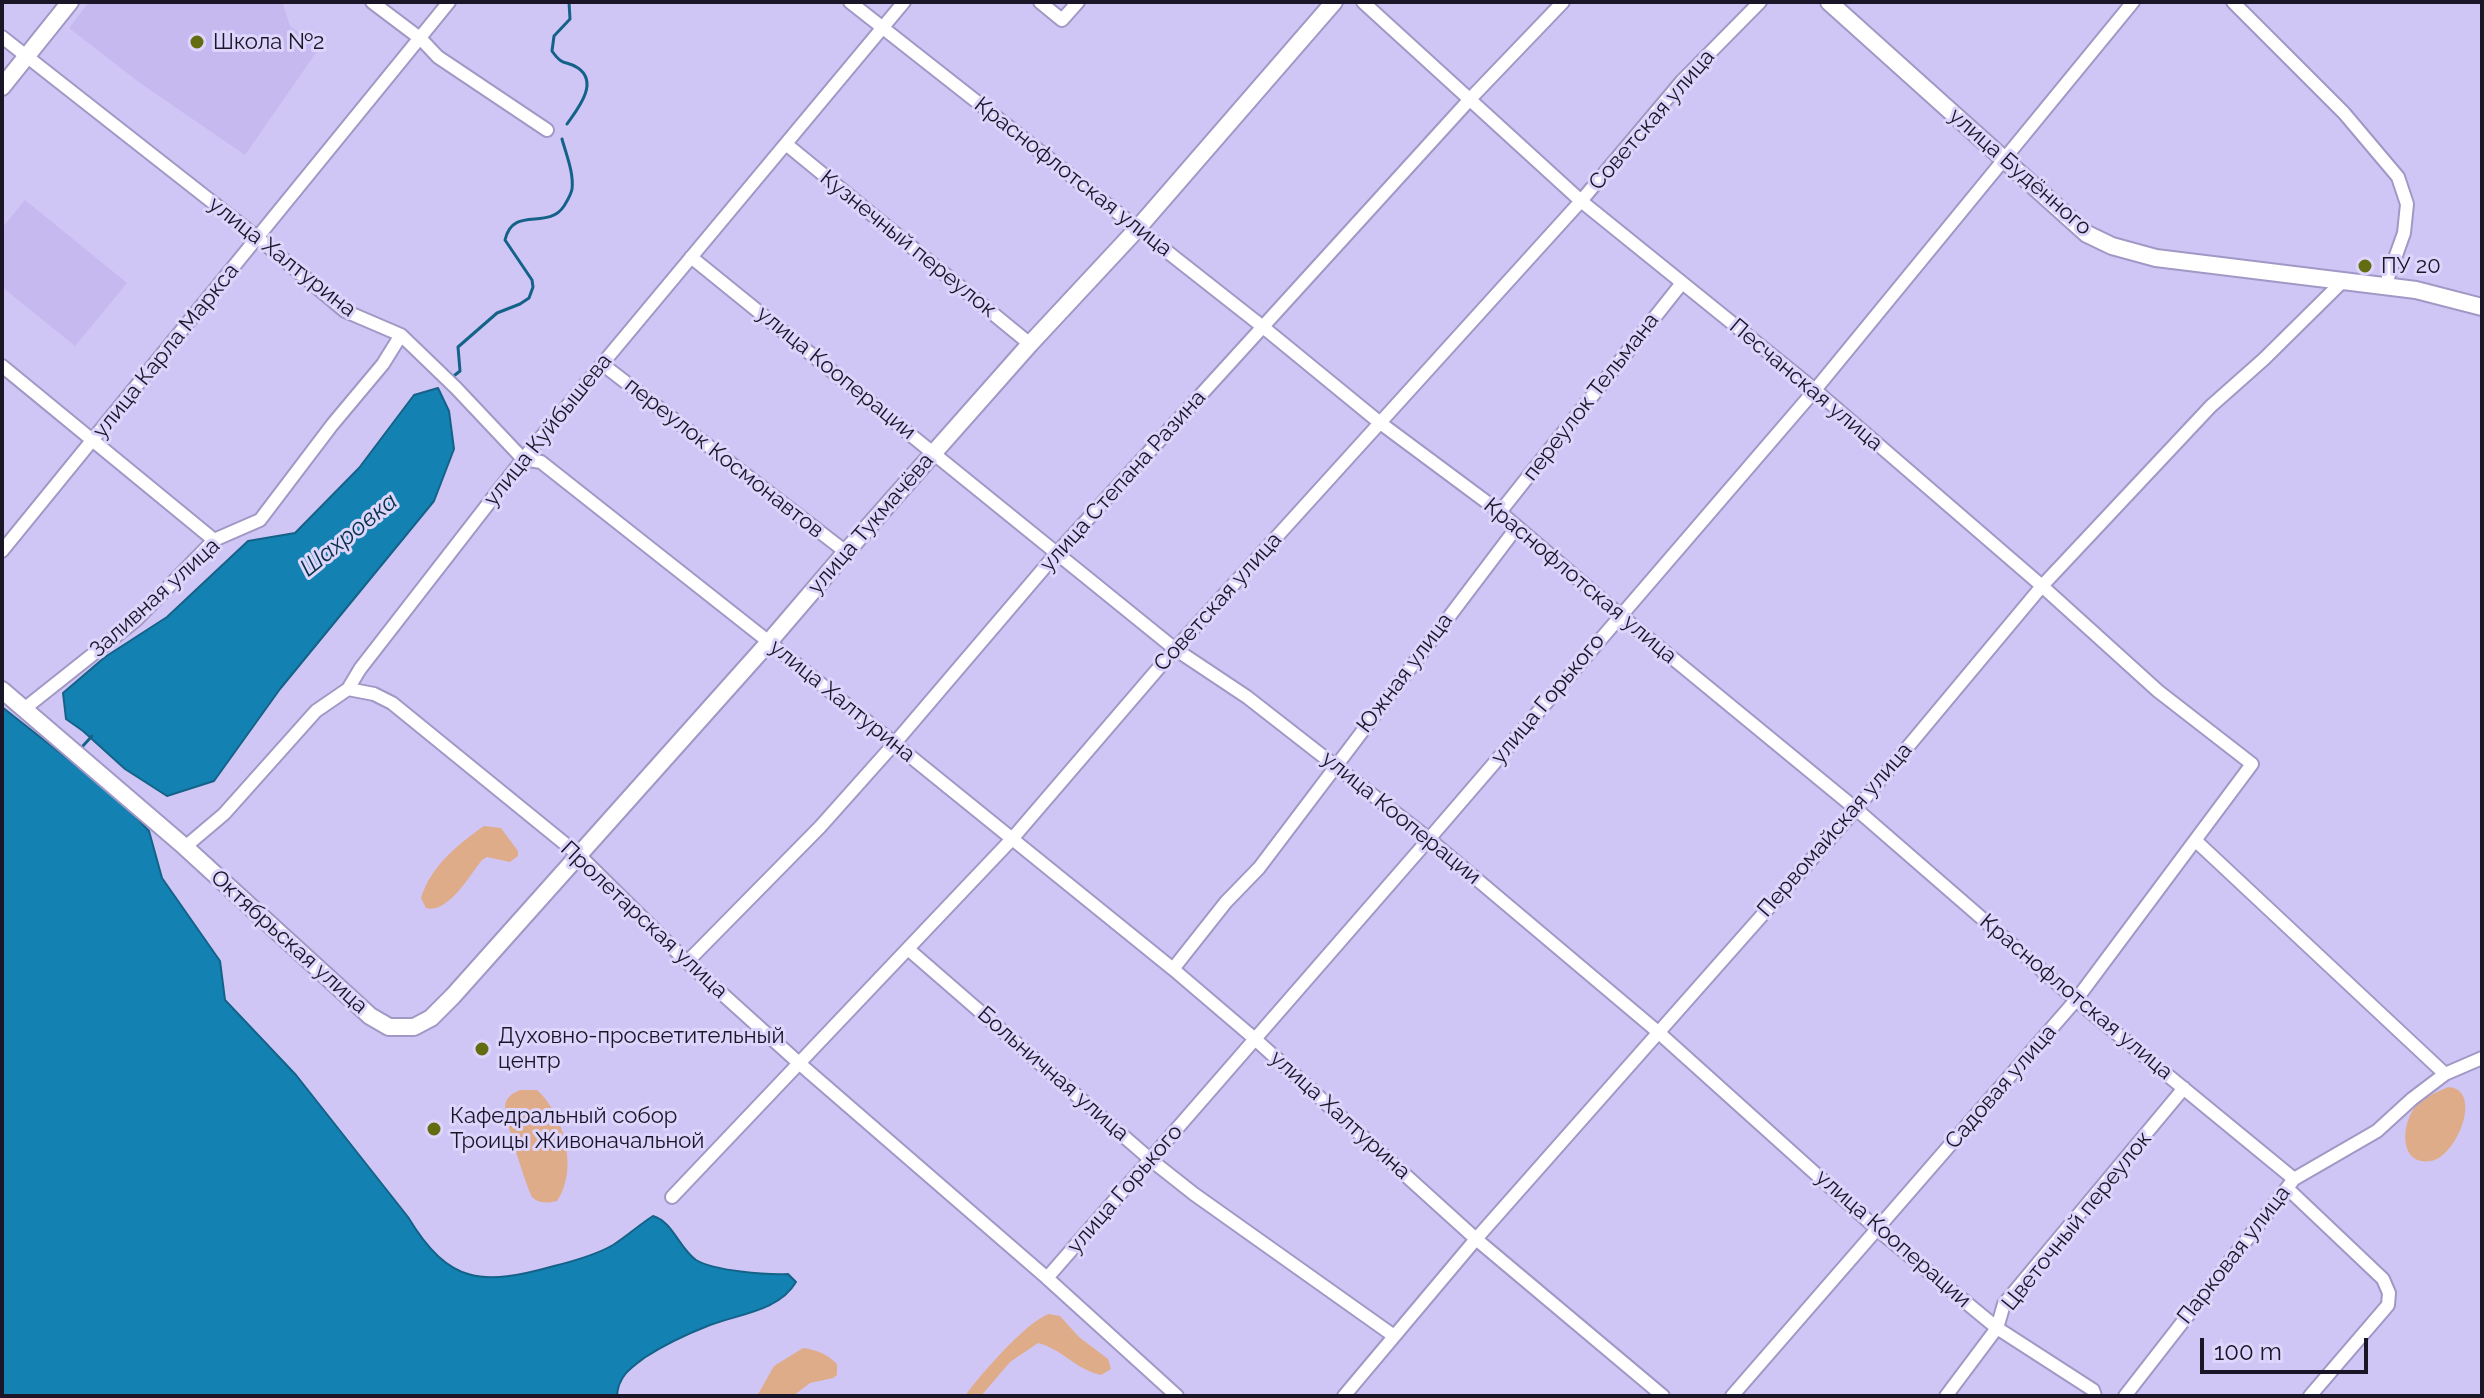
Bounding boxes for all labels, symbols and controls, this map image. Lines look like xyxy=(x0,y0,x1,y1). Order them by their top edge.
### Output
place label: Школа №2 xyxy=(213,29,324,55)
marker: Школа №2 xyxy=(188,33,206,51)
street label: Советская улица xyxy=(1584,44,1720,196)
street label: Краснофлотская улица xyxy=(969,92,1177,262)
street label: улица Будённого xyxy=(1943,103,2097,241)
street label: Кузнечный переулок xyxy=(814,165,1002,323)
street label: улица Халтурина xyxy=(203,191,361,323)
place label: ПУ 20 xyxy=(2381,253,2441,279)
marker: ПУ 20 xyxy=(2356,257,2374,275)
street label: улица Карла Маркса xyxy=(87,258,245,444)
street label: улица Кооперации xyxy=(751,301,921,445)
street label: переулок Тельмана xyxy=(1517,308,1665,486)
street label: Песчанская улица xyxy=(1724,313,1888,457)
street label: улица Куйбышева xyxy=(478,348,618,512)
street label: переулок Космонавтов xyxy=(619,372,829,544)
street label: улица Степана Разина xyxy=(1035,385,1211,577)
street label: улица Тукмачёва xyxy=(803,448,939,600)
water label: Шахровка xyxy=(295,487,403,583)
street label: Краснофлотская улица xyxy=(1478,493,1682,669)
street label: Советская улица xyxy=(1149,527,1287,677)
street label: Заливная улица xyxy=(85,533,225,663)
street label: Южная улица xyxy=(1351,608,1459,738)
street label: улица Горького xyxy=(1486,628,1610,770)
street label: улица Халтурина xyxy=(764,634,920,768)
street label: Первомайская улица xyxy=(1752,737,1918,923)
street label: улица Кооперации xyxy=(1316,746,1486,890)
street label: Пролетарская улица xyxy=(555,836,733,1004)
street label: Октябрьская улица xyxy=(205,865,373,1019)
street label: Краснофлотская улица xyxy=(1974,909,2178,1085)
street label: Больничная улица xyxy=(972,1001,1134,1147)
street label: Садовая улица xyxy=(1940,1019,2062,1155)
place label: Духовно-просветительный центр xyxy=(498,1023,785,1074)
marker: Духовно-просветительный центр xyxy=(473,1040,491,1058)
street label: улица Халтурина xyxy=(1264,1045,1416,1185)
place label: Кафедральный собор Троицы Живоначальной xyxy=(450,1103,704,1154)
street label: улица Горького xyxy=(1062,1119,1188,1259)
marker: Кафедральный собор Троицы Живоначальной xyxy=(425,1120,443,1138)
street label: Цветочный переулок xyxy=(1997,1126,2157,1316)
street label: улица Кооперации xyxy=(1810,1164,1976,1314)
street label: Парковая улица xyxy=(2172,1181,2296,1329)
scale bar xyxy=(2204,1322,2372,1372)
text: 100 m xyxy=(2214,1337,2282,1366)

